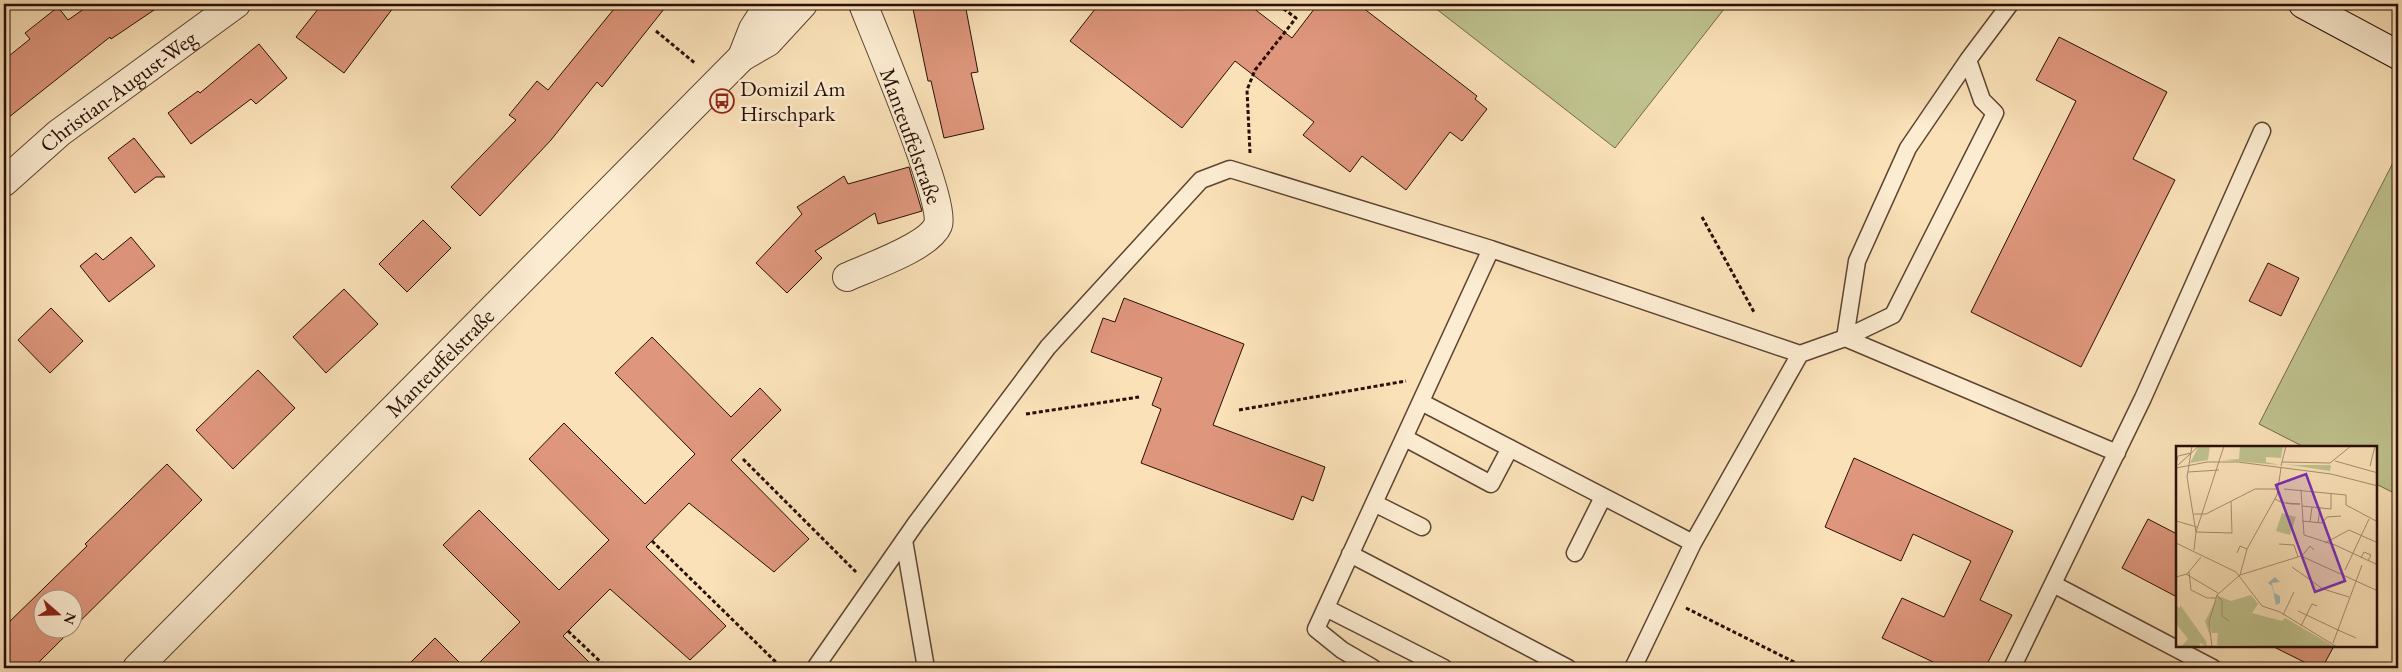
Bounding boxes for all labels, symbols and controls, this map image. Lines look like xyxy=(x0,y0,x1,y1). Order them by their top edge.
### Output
street label: Christian-August-Weg xyxy=(33,23,202,158)
street label: Manteuffelstraße xyxy=(873,64,949,208)
place label: Domizil Am Hirschpark xyxy=(740,74,846,128)
bus stop icon: Domizil Am Hirschpark xyxy=(709,88,735,114)
street label: Manteuffelstraße xyxy=(379,301,500,423)
inset map xyxy=(2176,446,2377,647)
north arrow xyxy=(32,590,82,640)
text: N xyxy=(60,610,81,627)

